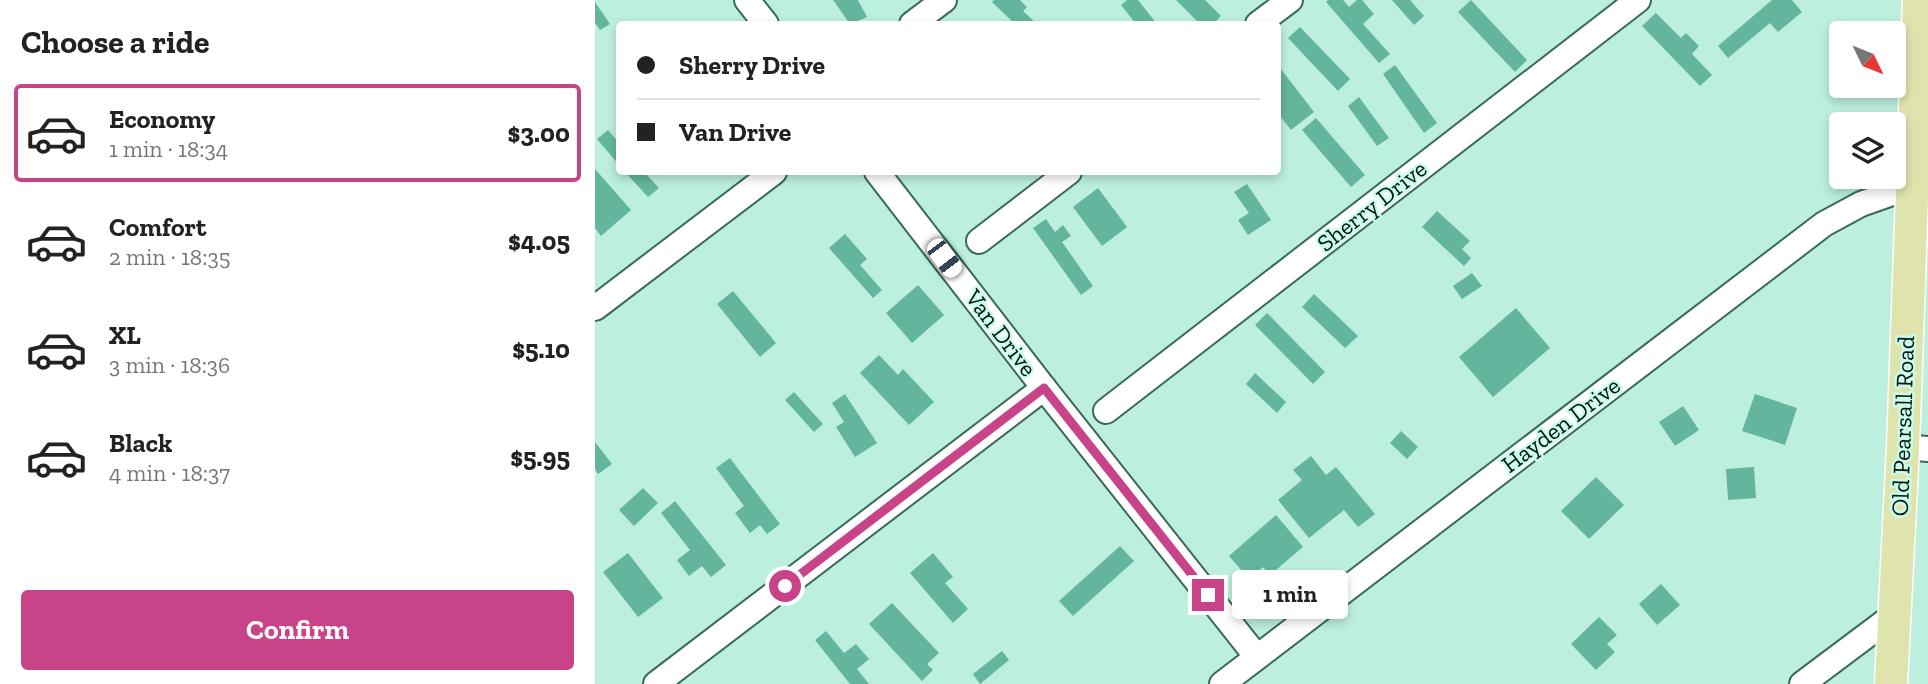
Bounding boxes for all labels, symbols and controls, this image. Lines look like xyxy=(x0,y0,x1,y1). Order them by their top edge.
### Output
north arrow xyxy=(1829,21,1906,98)
map controls xyxy=(1829,21,1906,189)
text: Choose a ride xyxy=(21,23,209,61)
text: Sherry Drive xyxy=(679,49,825,81)
icon: car xyxy=(25,102,88,165)
text: Economy xyxy=(109,103,215,135)
button: layers xyxy=(1829,112,1906,189)
text: Van Drive xyxy=(679,116,791,148)
text: $3.00 xyxy=(507,117,570,149)
text: 1 min · 18:34 xyxy=(109,135,228,163)
street label: Sherry Drive xyxy=(1311,154,1432,257)
icon: car xyxy=(25,210,88,273)
text: Comfort xyxy=(109,211,206,243)
text: $4.05 xyxy=(508,225,570,257)
car xyxy=(923,235,966,281)
text: 2 min · 18:35 xyxy=(109,243,230,271)
street label: Van Drive xyxy=(959,283,1043,382)
icon: car xyxy=(25,318,88,381)
text: XL xyxy=(109,319,141,351)
text: $5.10 xyxy=(512,333,570,365)
street label: Old Pearsall Road xyxy=(1885,335,1920,517)
text: 3 min · 18:36 xyxy=(109,351,230,379)
street label: Hayden Drive xyxy=(1496,371,1626,479)
icon: car xyxy=(25,426,88,489)
text: Black xyxy=(109,427,172,459)
text: $5.95 xyxy=(510,441,570,473)
text: 4 min · 18:37 xyxy=(109,459,230,487)
route start xyxy=(769,570,801,602)
callout: 1 min xyxy=(1233,570,1348,620)
route end xyxy=(1192,579,1224,611)
text: 1 min xyxy=(1263,580,1317,608)
button: Confirm xyxy=(21,590,574,670)

